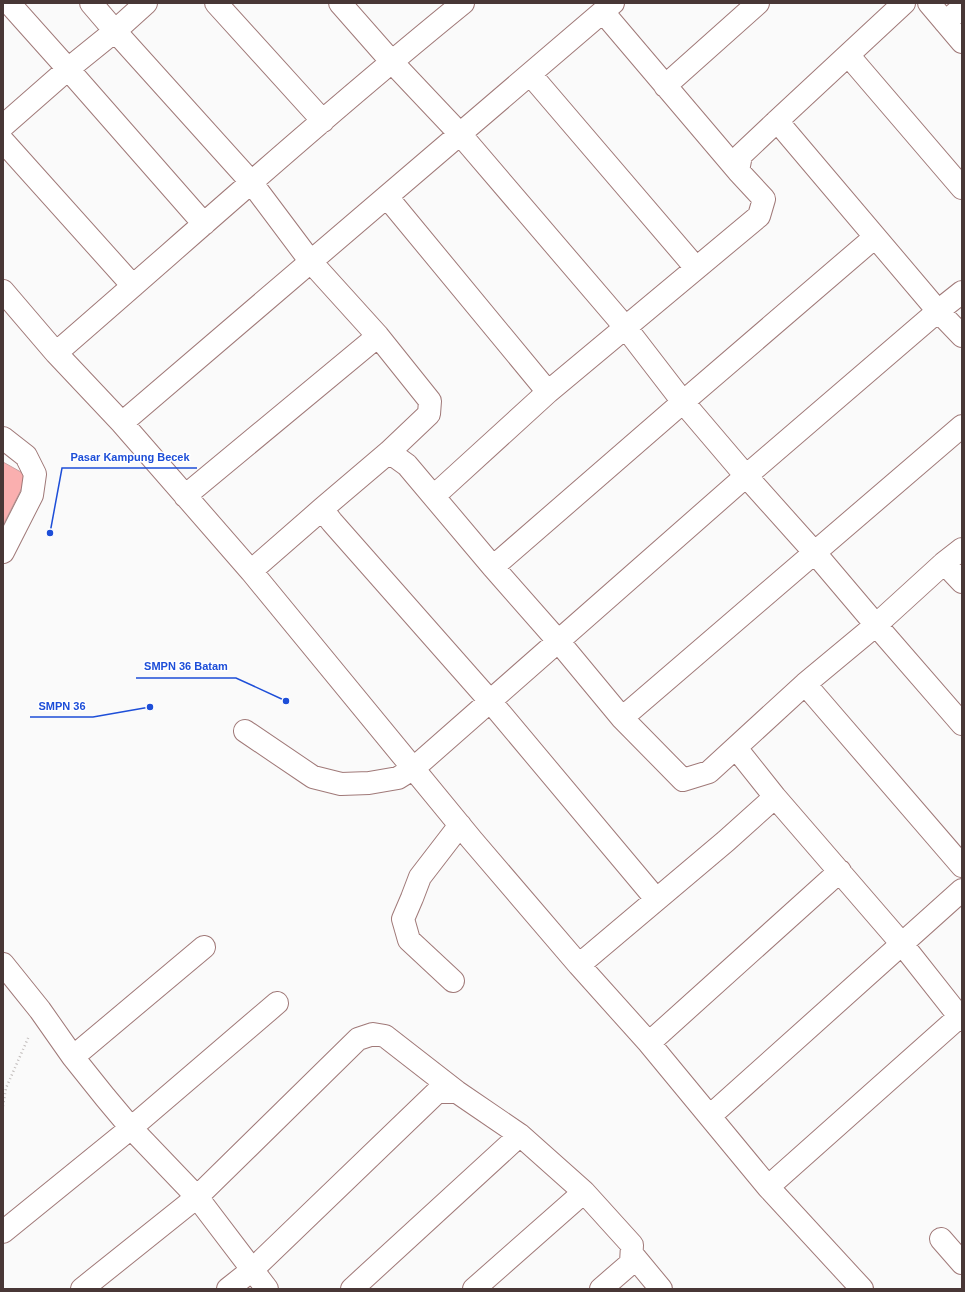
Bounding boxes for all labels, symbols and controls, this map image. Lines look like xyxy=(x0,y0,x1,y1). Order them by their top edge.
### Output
callout: Pasar Kampung Becek xyxy=(62,445,197,468)
text: Pasar Kampung Becek xyxy=(70,451,190,463)
callout: SMPN 36 Batam xyxy=(136,655,236,678)
text: SMPN 36 Batam xyxy=(144,660,228,672)
callout: SMPN 36 xyxy=(30,694,93,717)
text: SMPN 36 xyxy=(38,700,86,712)

